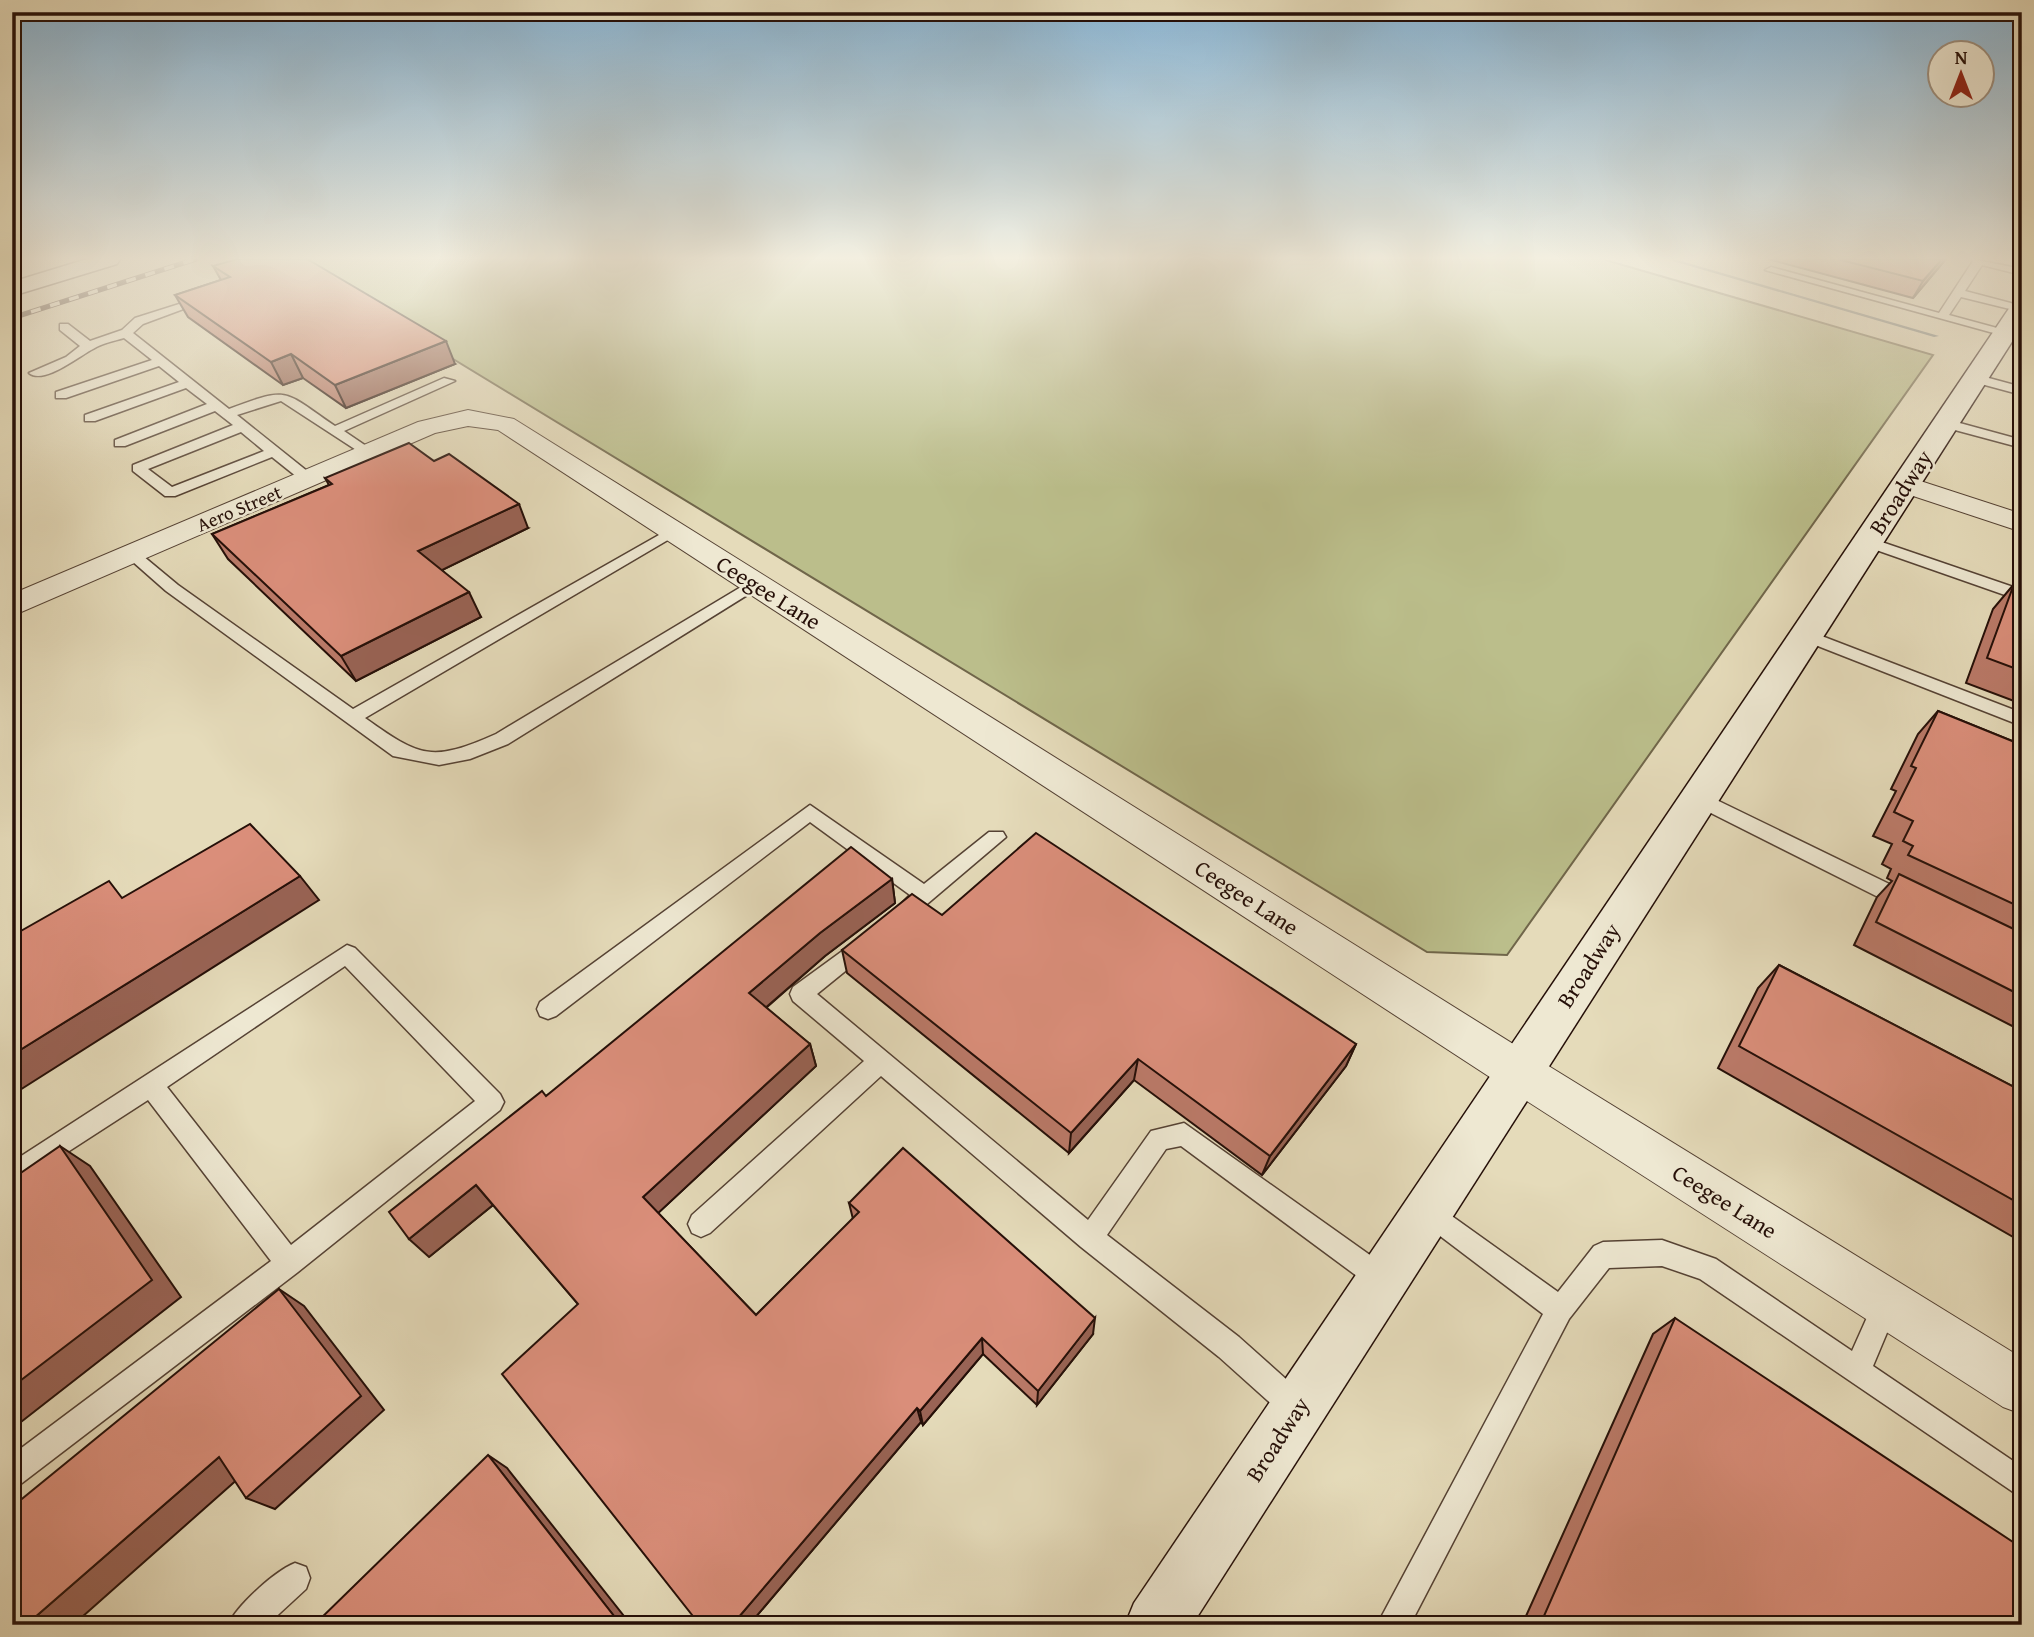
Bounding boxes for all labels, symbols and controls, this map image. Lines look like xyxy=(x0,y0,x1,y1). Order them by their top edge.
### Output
north arrow xyxy=(1926,38,1996,108)
text: N xyxy=(1955,43,1968,71)
street label: Broadway xyxy=(1860,443,1940,541)
street label: Aero Street xyxy=(192,477,286,538)
street label: Ceegee Lane xyxy=(710,547,828,637)
street label: Ceegee Lane xyxy=(1189,851,1305,943)
street label: Broadway xyxy=(1548,916,1628,1014)
street label: Ceegee Lane xyxy=(1666,1156,1784,1246)
street label: Broadway xyxy=(1237,1390,1317,1488)

